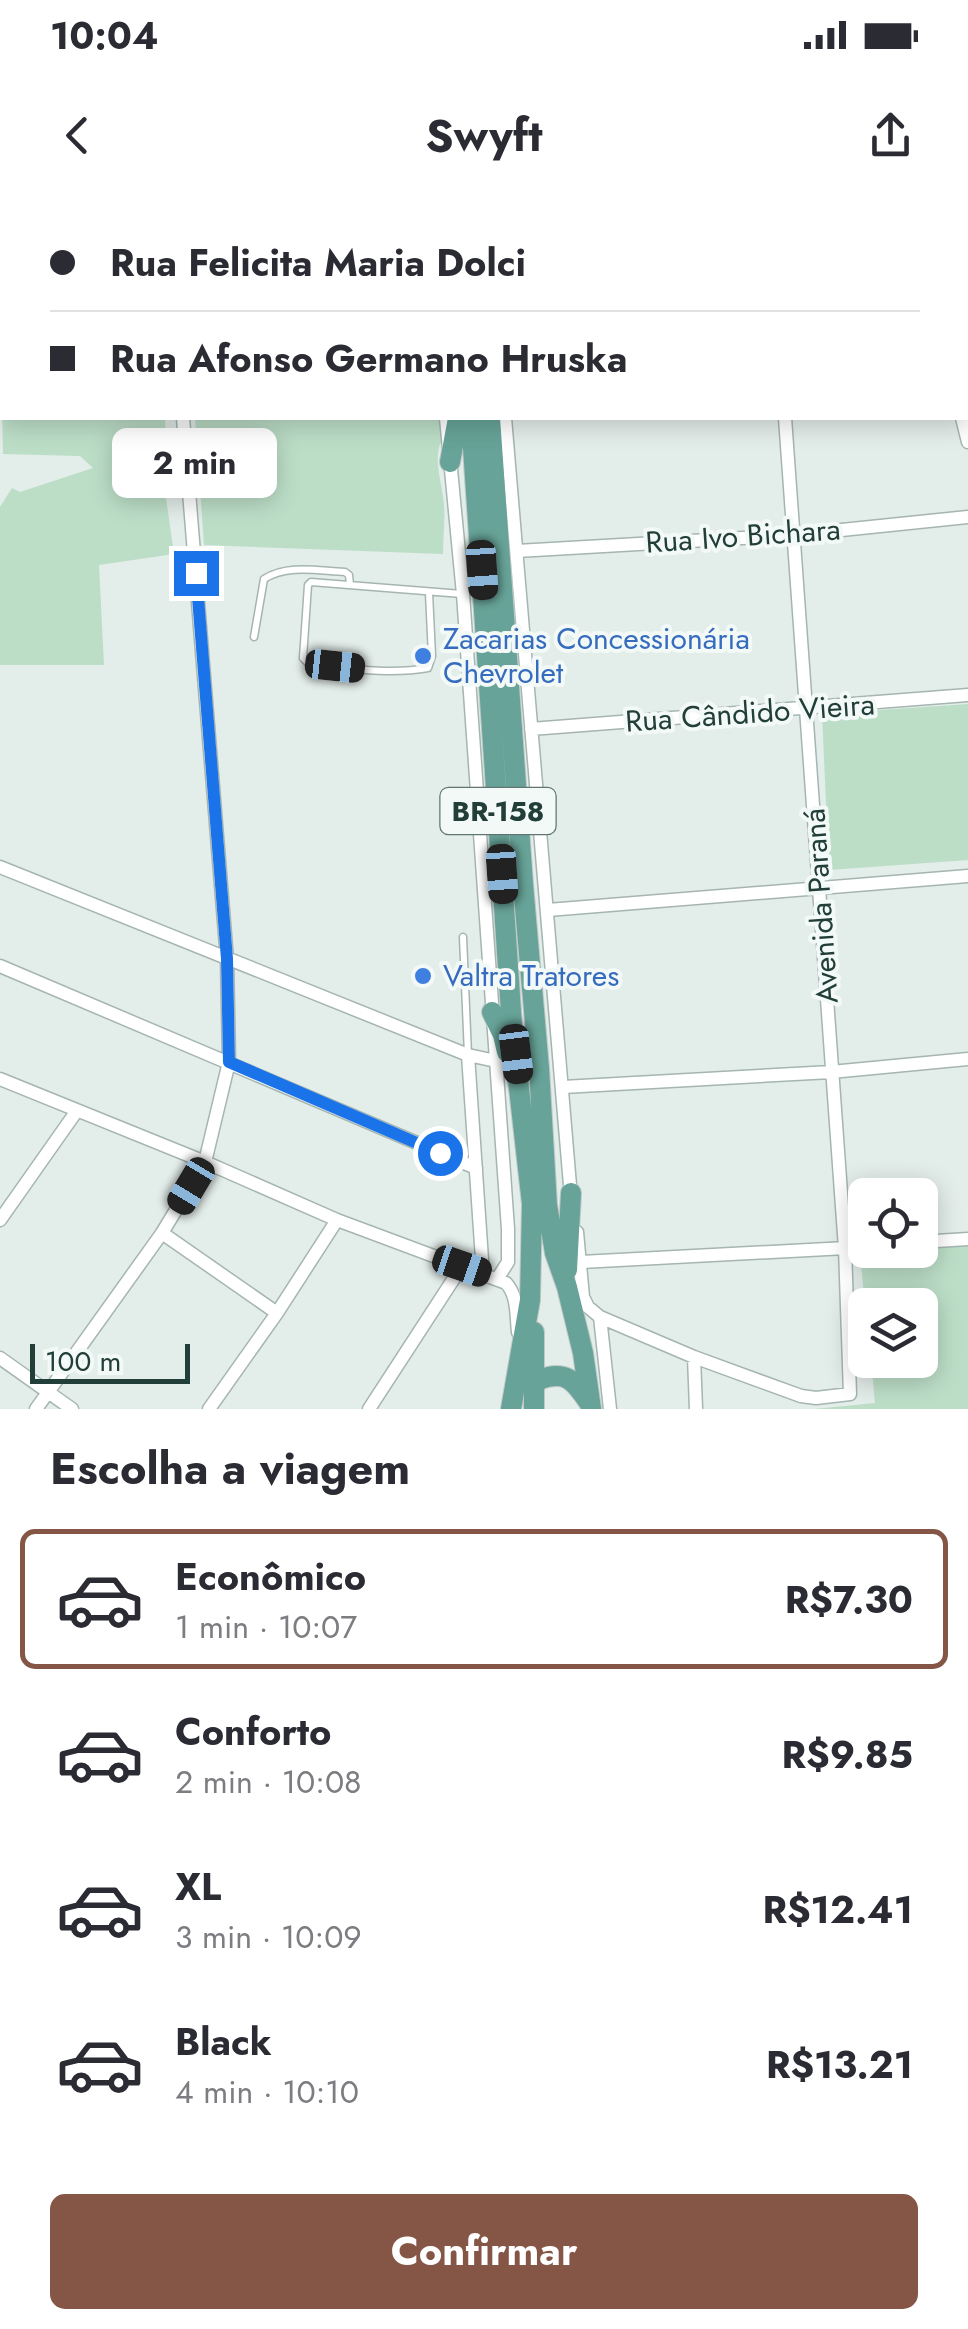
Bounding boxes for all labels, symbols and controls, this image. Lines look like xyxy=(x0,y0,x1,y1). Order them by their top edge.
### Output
text: 10:04 xyxy=(50,8,158,63)
text: Swyft xyxy=(426,103,542,168)
icon: back xyxy=(50,108,105,163)
icon: share xyxy=(863,108,918,163)
text: Rua Felicita Maria Dolci xyxy=(110,235,526,290)
text: Rua Afonso Germano Hruska xyxy=(110,331,627,386)
callout: 2 min xyxy=(114,428,278,498)
text: 2 min xyxy=(152,440,237,486)
street label: Rua Ivo Bichara xyxy=(644,507,842,564)
car xyxy=(465,539,499,601)
route end xyxy=(174,551,219,596)
place label: Zacarias Concessionária Chevrolet xyxy=(443,617,750,694)
marker: Zacarias Concessionária Chevrolet xyxy=(412,645,434,667)
car xyxy=(304,648,366,684)
street label: Rua Cândido Vieira xyxy=(624,682,876,743)
road number: BR-158 xyxy=(440,788,556,834)
street label: Avenida Paraná xyxy=(792,807,849,1005)
car xyxy=(485,843,519,905)
place label: Valtra Tratores xyxy=(443,954,619,997)
marker: Valtra Tratores xyxy=(412,965,434,987)
car xyxy=(497,1022,535,1086)
route start xyxy=(418,1131,463,1176)
car xyxy=(163,1153,219,1219)
map controls xyxy=(848,1178,938,1378)
button: locate xyxy=(848,1178,938,1268)
car xyxy=(429,1242,495,1290)
button: layers xyxy=(848,1288,938,1378)
scale bar xyxy=(30,1339,190,1384)
text: 100 m xyxy=(45,1341,121,1382)
text: Escolha a viagem xyxy=(50,1436,410,1501)
text: Econômico xyxy=(175,1549,366,1604)
icon: car xyxy=(55,1554,145,1644)
text: R$7.30 xyxy=(785,1572,913,1627)
text: 1 min · 10:07 xyxy=(175,1604,357,1650)
text: Conforto xyxy=(175,1704,332,1759)
icon: car xyxy=(55,1709,145,1799)
text: R$9.85 xyxy=(781,1727,913,1782)
text: 2 min · 10:08 xyxy=(175,1759,362,1805)
text: XL xyxy=(175,1859,221,1914)
icon: car xyxy=(55,1864,145,1954)
text: R$12.41 xyxy=(762,1882,913,1937)
text: 3 min · 10:09 xyxy=(175,1914,362,1960)
text: Black xyxy=(175,2014,272,2069)
icon: car xyxy=(55,2019,145,2109)
text: R$13.21 xyxy=(766,2037,913,2092)
text: 4 min · 10:10 xyxy=(175,2069,359,2115)
button: Confirmar xyxy=(50,2194,918,2309)

